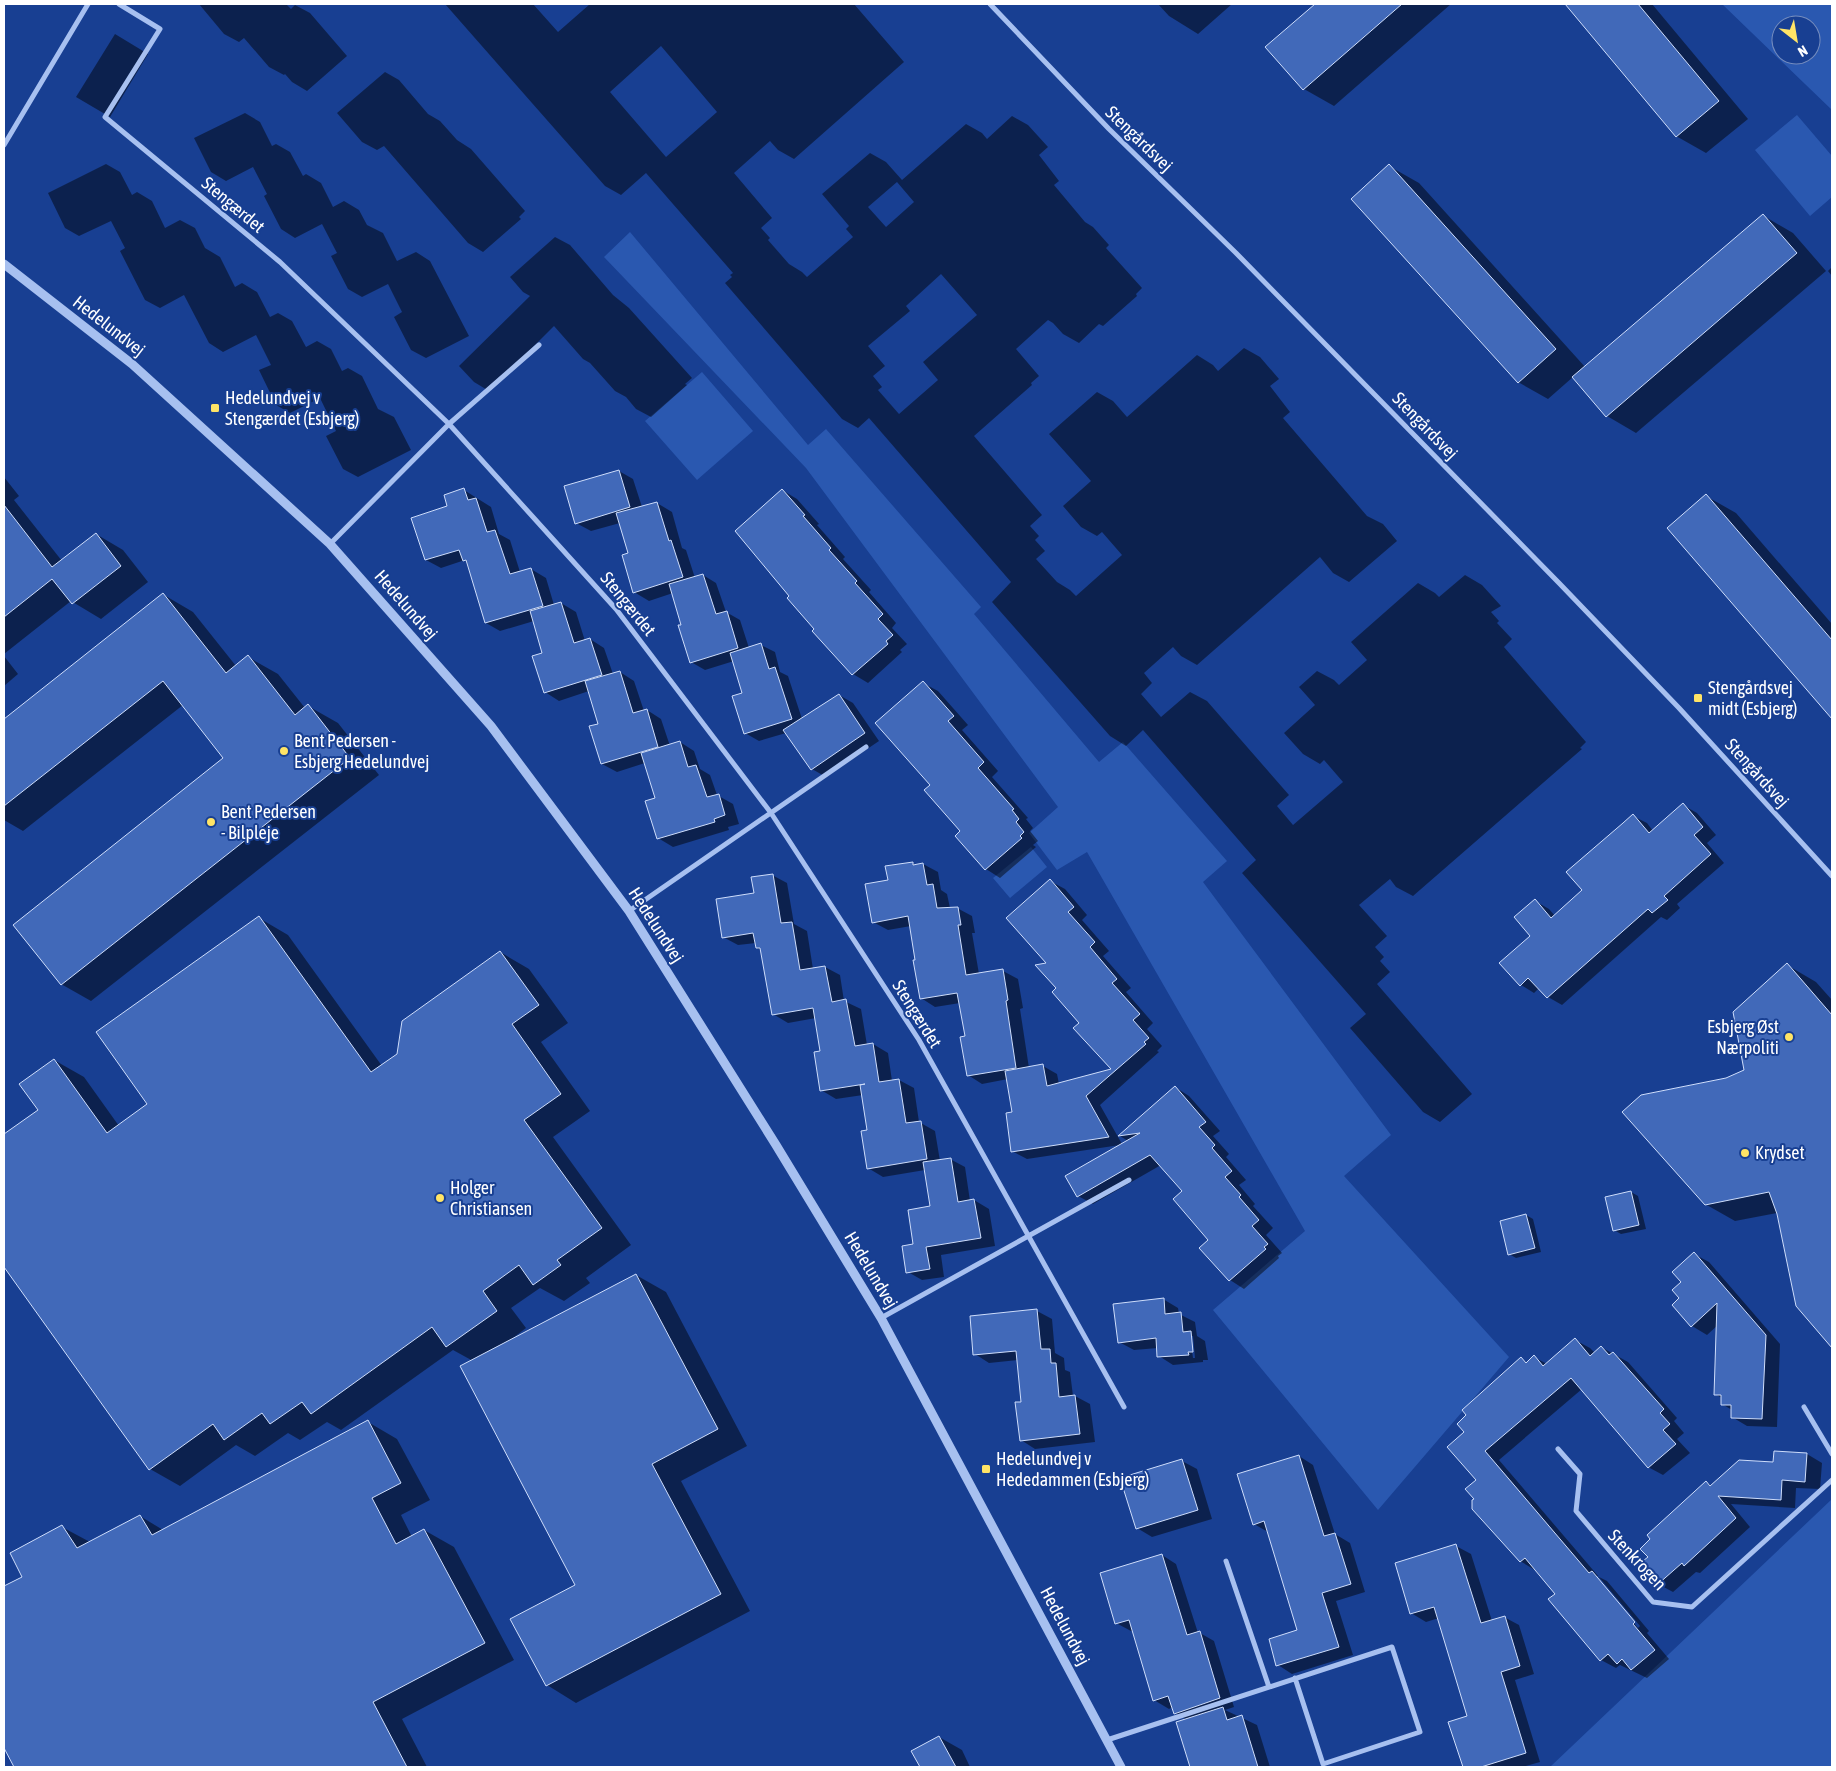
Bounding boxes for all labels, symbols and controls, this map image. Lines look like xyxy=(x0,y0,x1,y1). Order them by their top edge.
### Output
north arrow xyxy=(1771,15,1821,65)
text: N xyxy=(1795,42,1810,60)
street label: Stengårdsvej xyxy=(1101,102,1177,176)
street label: Stengærdet xyxy=(198,172,269,237)
street label: Hedelundvej xyxy=(69,291,149,360)
place label: Hedelundvej v Stengærdet (Esbjerg) xyxy=(225,387,359,429)
street label: Stengårdsvej xyxy=(1388,388,1462,464)
marker: Hedelundvej v Stengærdet (Esbjerg) xyxy=(209,402,221,414)
street label: Hedelundvej xyxy=(370,566,442,644)
street label: Stengærdet xyxy=(596,568,660,640)
place label: Stengårdsvej midt (Esbjerg) xyxy=(1708,677,1797,719)
marker: Stengårdsvej midt (Esbjerg) xyxy=(1692,692,1704,704)
place label: Bent Pedersen - Esbjerg Hedelundvej xyxy=(294,730,429,772)
street label: Stengårdsvej xyxy=(1721,734,1794,811)
marker: Bent Pedersen - Esbjerg Hedelundvej xyxy=(278,745,290,757)
place label: Bent Pedersen - Bilpleje xyxy=(221,801,316,843)
marker: Bent Pedersen - Bilpleje xyxy=(205,816,217,828)
street label: Hedelundvej xyxy=(624,883,689,966)
street label: Stengærdet xyxy=(888,976,946,1051)
place label: Esbjerg Øst Nærpoliti xyxy=(1707,1016,1779,1058)
marker: Esbjerg Øst Nærpoliti xyxy=(1783,1031,1795,1043)
place label: Krydset xyxy=(1755,1142,1805,1163)
marker: Krydset xyxy=(1739,1147,1751,1159)
place label: Holger Christiansen xyxy=(450,1177,532,1219)
marker: Holger Christiansen xyxy=(434,1192,446,1204)
street label: Hedelundvej xyxy=(840,1228,902,1312)
place label: Hedelundvej v Hededammen (Esbjerg) xyxy=(996,1448,1149,1490)
marker: Hedelundvej v Hededammen (Esbjerg) xyxy=(980,1463,992,1475)
street label: Stenkrogen xyxy=(1604,1525,1671,1594)
street label: Hedelundvej xyxy=(1036,1583,1095,1668)

